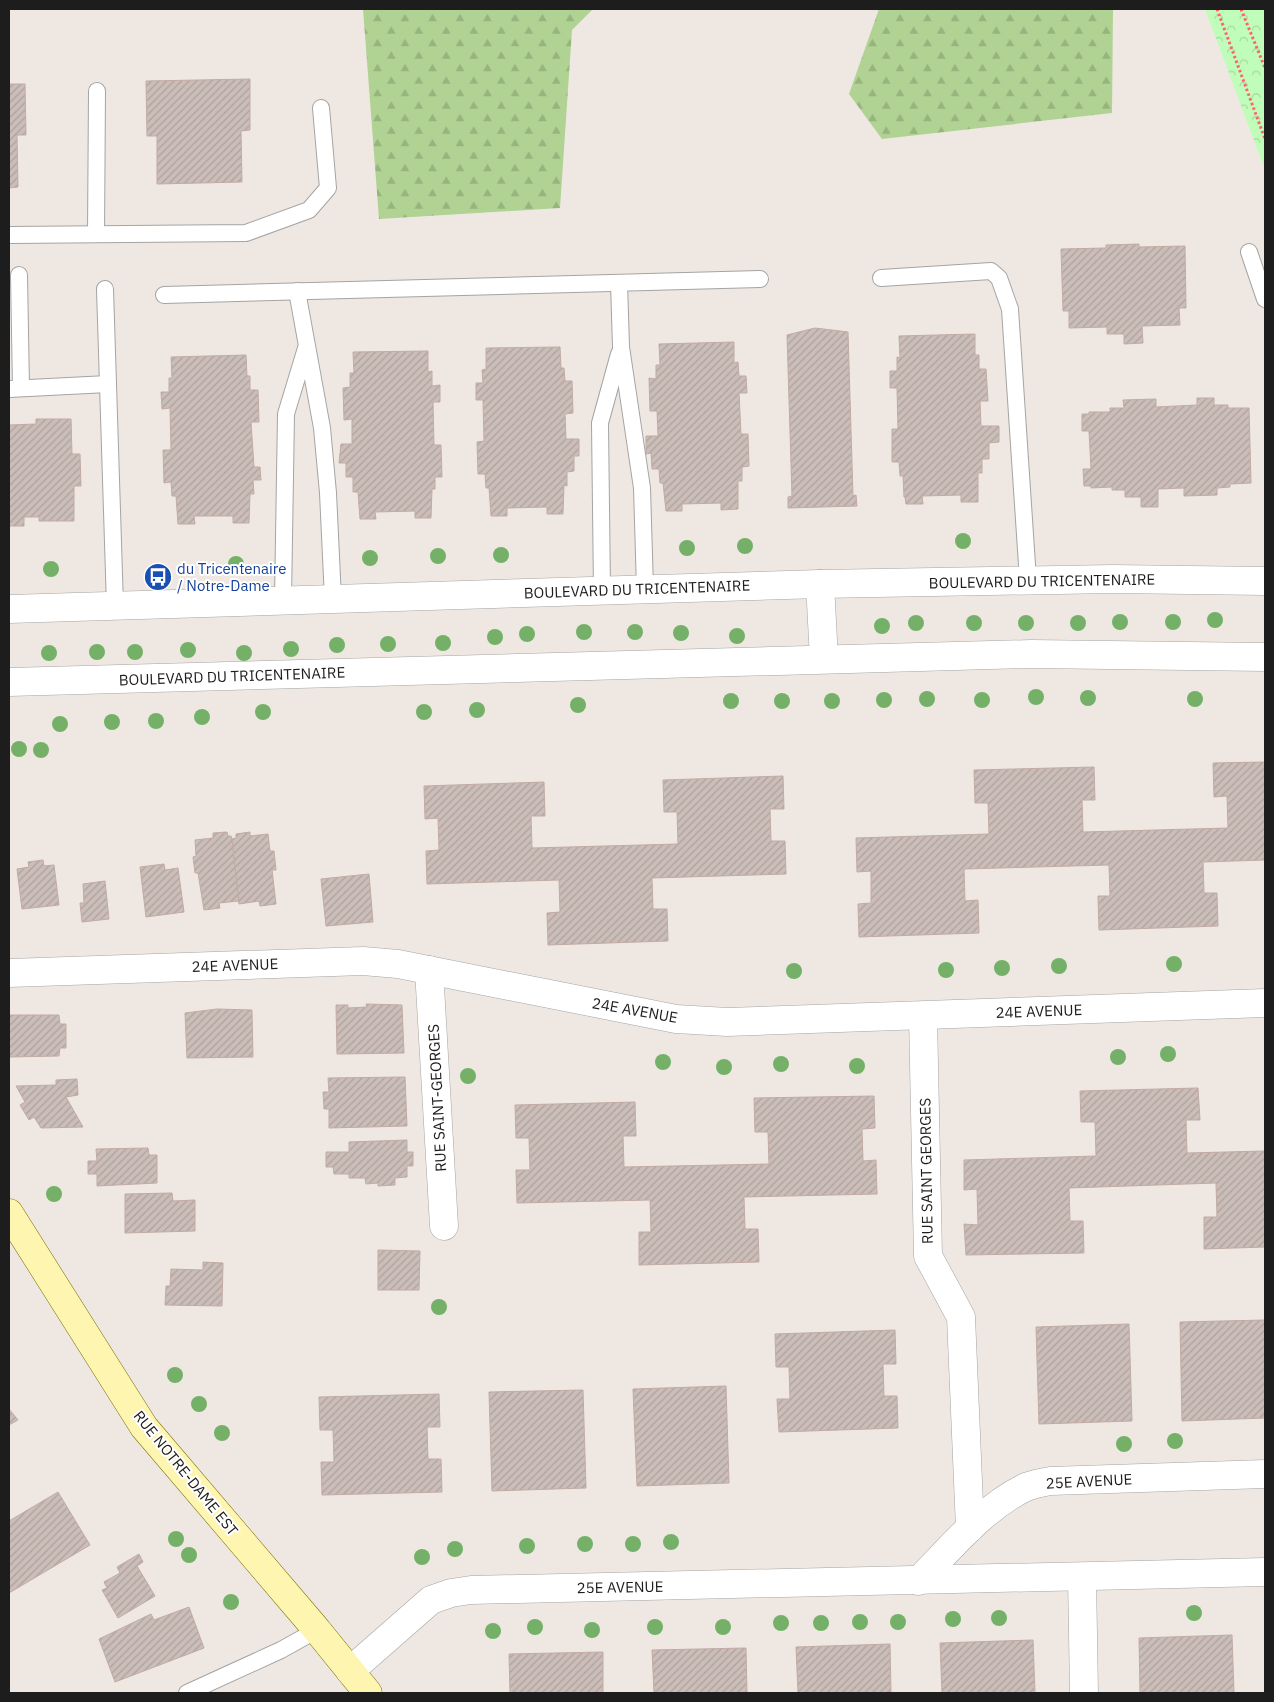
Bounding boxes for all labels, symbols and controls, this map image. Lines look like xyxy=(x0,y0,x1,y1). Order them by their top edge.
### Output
place label: du Tricentenaire / Notre-Dame xyxy=(177,559,287,595)
bus stop icon: du Tricentenaire / Notre-Dame xyxy=(143,562,173,592)
street label: BOULEVARD DU TRICENTENAIRE xyxy=(929,570,1155,592)
street label: BOULEVARD DU TRICENTENAIRE xyxy=(523,576,751,602)
street label: BOULEVARD DU TRICENTENAIRE xyxy=(118,663,346,689)
street label: 24E AVENUE xyxy=(191,954,279,976)
street label: 24E AVENUE xyxy=(591,993,679,1027)
street label: 24E AVENUE xyxy=(995,1000,1083,1022)
street label: RUE SAINT-GEORGES xyxy=(424,1024,450,1172)
street label: RUE SAINT GEORGES xyxy=(915,1098,937,1244)
street label: RUE NOTRE-DAME EST xyxy=(130,1407,243,1540)
street label: 25E AVENUE xyxy=(1045,1469,1133,1493)
street label: 25E AVENUE xyxy=(576,1577,664,1597)

